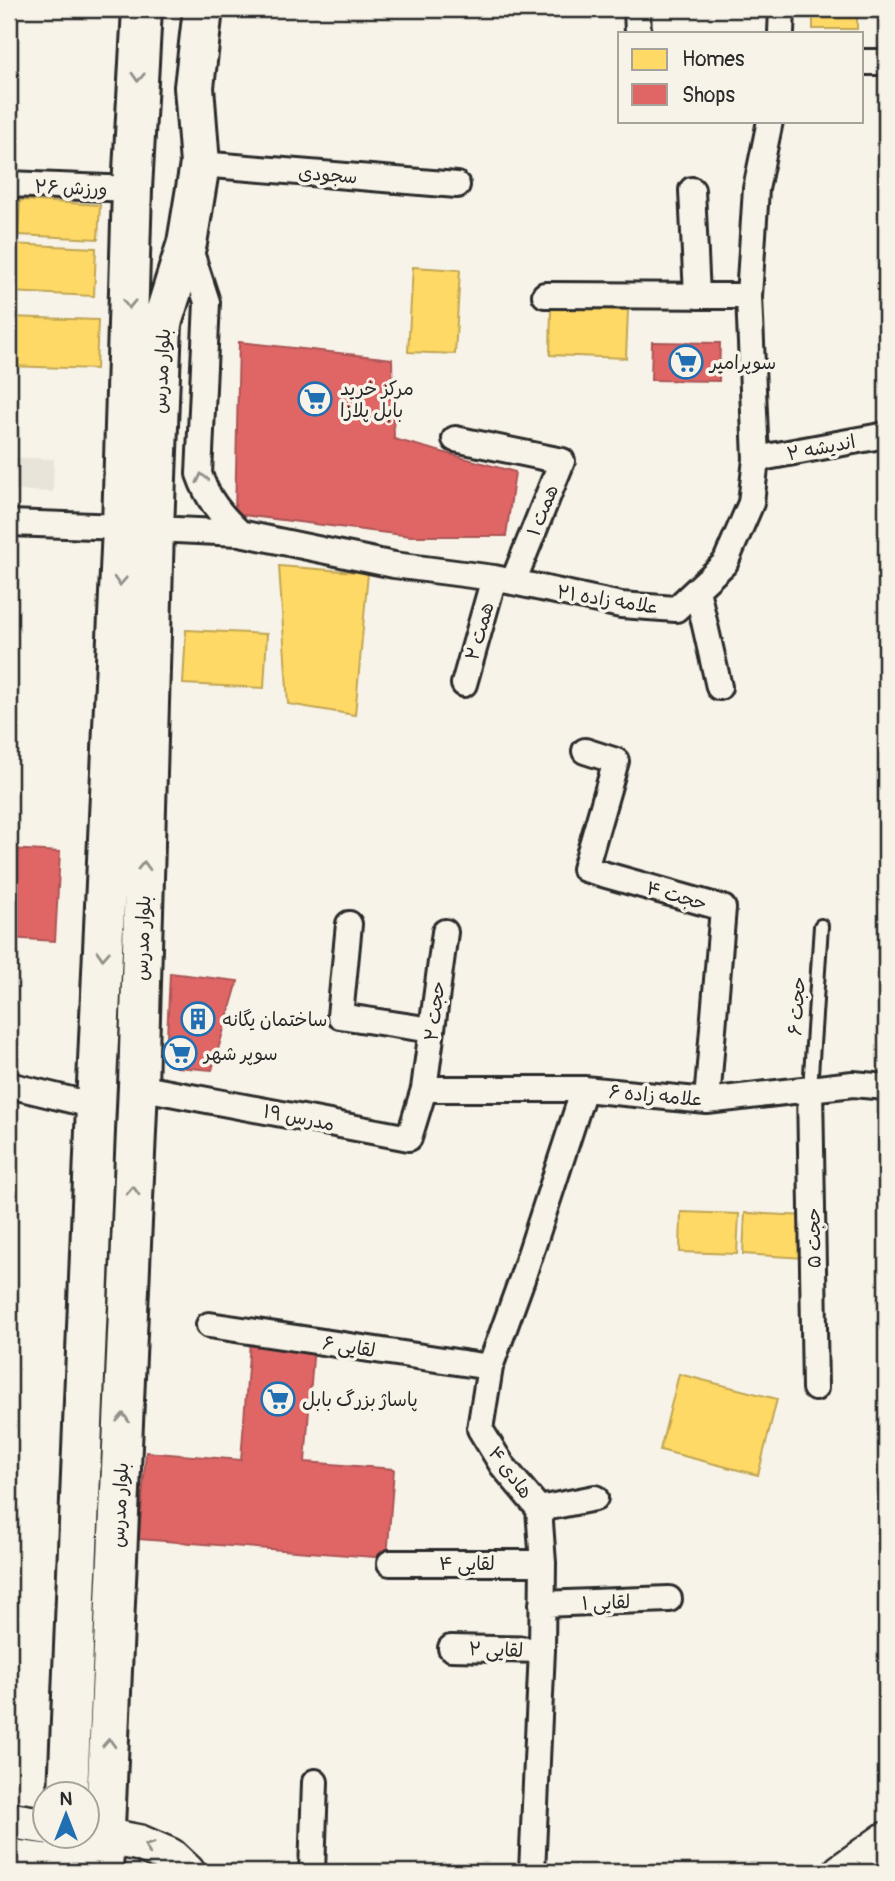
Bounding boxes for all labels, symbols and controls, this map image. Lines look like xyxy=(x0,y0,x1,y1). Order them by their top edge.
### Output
legend xyxy=(618,32,864,122)
text: Homes xyxy=(682,46,745,73)
one-way arrow xyxy=(131,72,146,83)
text: Shops xyxy=(682,82,735,109)
street label: سجودی xyxy=(297,160,359,190)
street label: ورزش ۲۶ xyxy=(34,175,108,201)
one-way arrow xyxy=(121,299,136,310)
street label: بلوار مدرس xyxy=(148,328,176,414)
supermarket icon: سوپرامیر xyxy=(667,343,705,381)
place label: سوپرامیر xyxy=(708,351,776,375)
place label: مرکز خرید بابل پلازا xyxy=(340,377,414,423)
supermarket icon: مرکز خرید بابل پلازا xyxy=(296,380,334,418)
street label: اندیشه ۲ xyxy=(785,430,857,466)
one-way arrow xyxy=(196,473,210,485)
street label: همت ۱ xyxy=(522,481,564,540)
one-way arrow xyxy=(112,575,127,586)
street label: علامه زاده ۲۱ xyxy=(555,580,661,620)
street label: همت ۲ xyxy=(460,599,500,663)
one-way arrow xyxy=(137,860,152,871)
street label: حجت ۴ xyxy=(644,876,710,916)
street label: بلوار مدرس xyxy=(130,895,156,981)
one-way arrow xyxy=(95,949,110,960)
street label: حجت ۶ xyxy=(783,976,811,1036)
street label: حجت ۲ xyxy=(419,980,451,1043)
building icon: ساختمان یگانه xyxy=(179,1000,217,1038)
place label: ساختمان یگانه xyxy=(222,1008,328,1032)
supermarket icon: سوپر شهر xyxy=(161,1034,199,1072)
place label: سوپر شهر xyxy=(202,1042,278,1066)
street label: علامه زاده ۶ xyxy=(608,1080,704,1112)
street label: مدرس ۱۹ xyxy=(261,1099,337,1137)
one-way arrow xyxy=(126,1185,141,1196)
street label: حجت ۵ xyxy=(801,1207,827,1269)
street label: لقایی ۶ xyxy=(321,1331,377,1363)
supermarket icon: پاساژ بزرگ بابل xyxy=(259,1380,297,1418)
place label: پاساژ بزرگ بابل xyxy=(302,1388,418,1412)
one-way arrow xyxy=(116,1413,131,1424)
street label: هادی ۴ xyxy=(483,1442,538,1504)
street label: بلوار مدرس xyxy=(106,1462,134,1548)
street label: لقایی ۴ xyxy=(439,1552,495,1576)
street label: لقایی ۱ xyxy=(581,1590,631,1616)
street label: لقایی ۲ xyxy=(468,1637,524,1663)
one-way arrow xyxy=(101,1738,116,1749)
north arrow xyxy=(32,1780,102,1850)
text: N xyxy=(60,1787,73,1811)
one-way arrow xyxy=(144,1841,156,1855)

